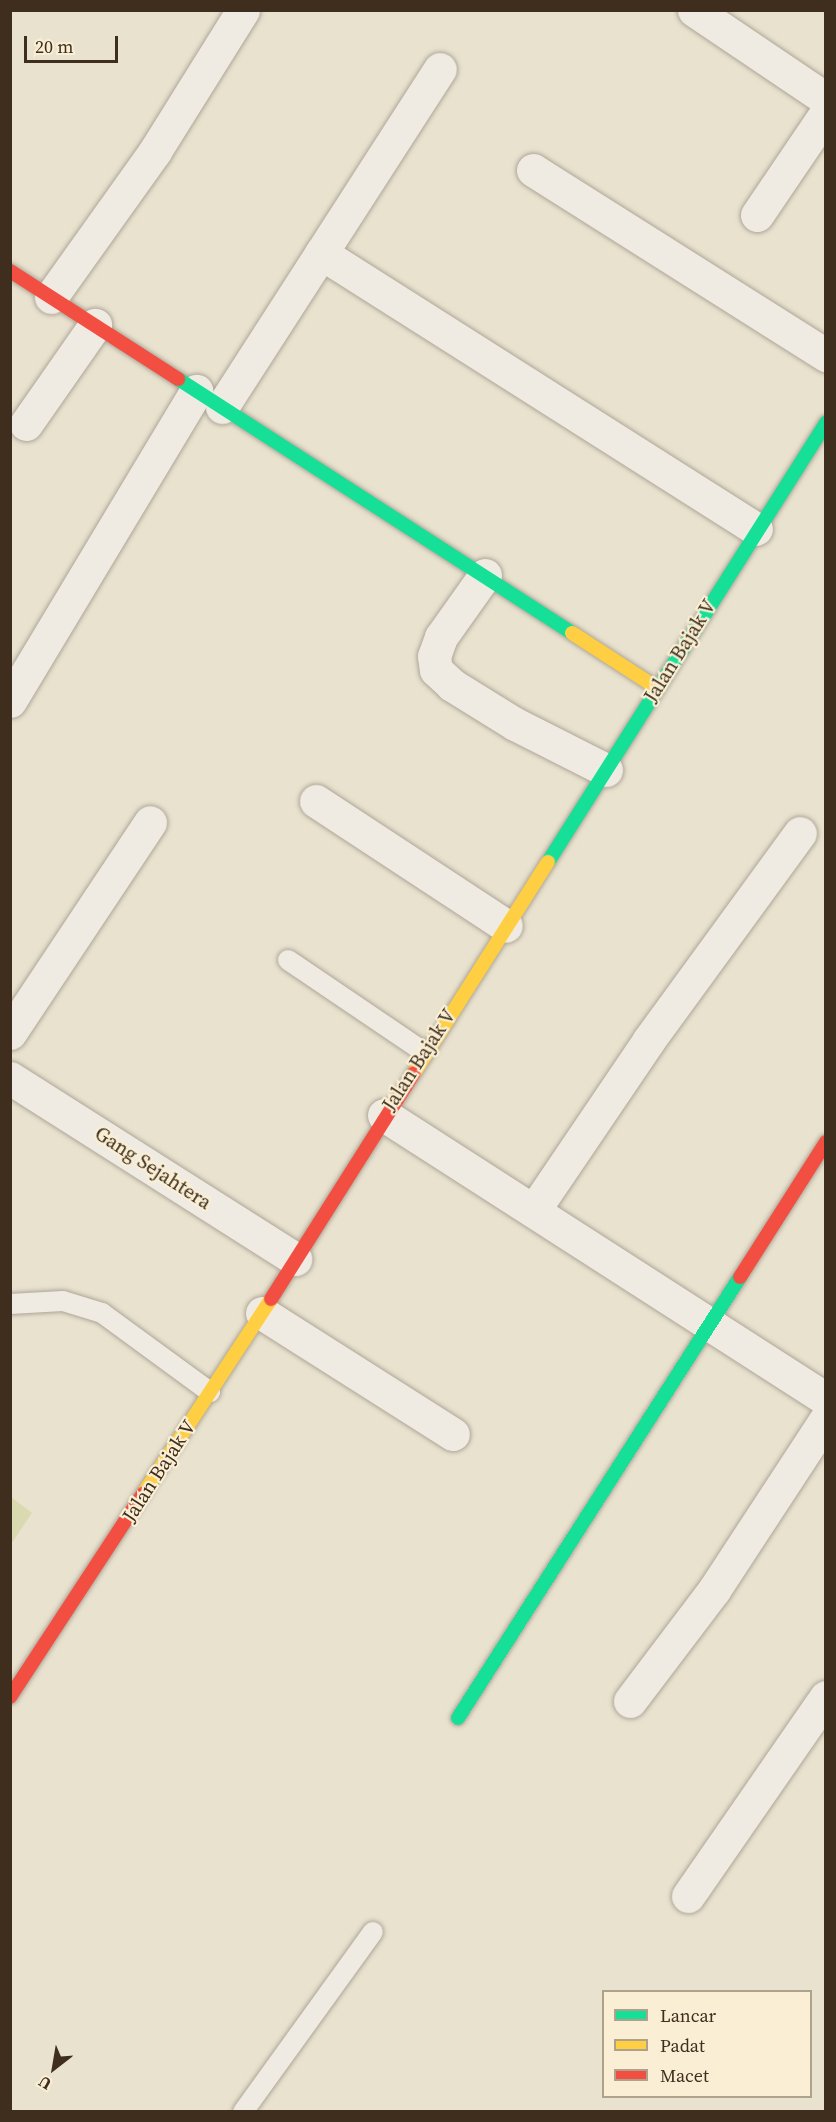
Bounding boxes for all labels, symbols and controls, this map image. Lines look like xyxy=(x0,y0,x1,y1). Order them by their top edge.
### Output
scale bar xyxy=(27,24,122,62)
text: 20 m xyxy=(35,34,73,59)
street label: Jalan Bajak V xyxy=(639,595,721,707)
street label: Jalan Bajak V xyxy=(377,1004,461,1116)
street label: Gang Sejahtera xyxy=(90,1121,216,1215)
street label: Jalan Bajak V xyxy=(117,1415,201,1527)
legend xyxy=(602,1990,812,2098)
text: Lancar xyxy=(660,2003,716,2028)
text: Padat xyxy=(660,2033,705,2058)
north arrow xyxy=(24,2038,84,2098)
text: Macet xyxy=(660,2063,709,2088)
text: U xyxy=(34,2071,55,2096)

